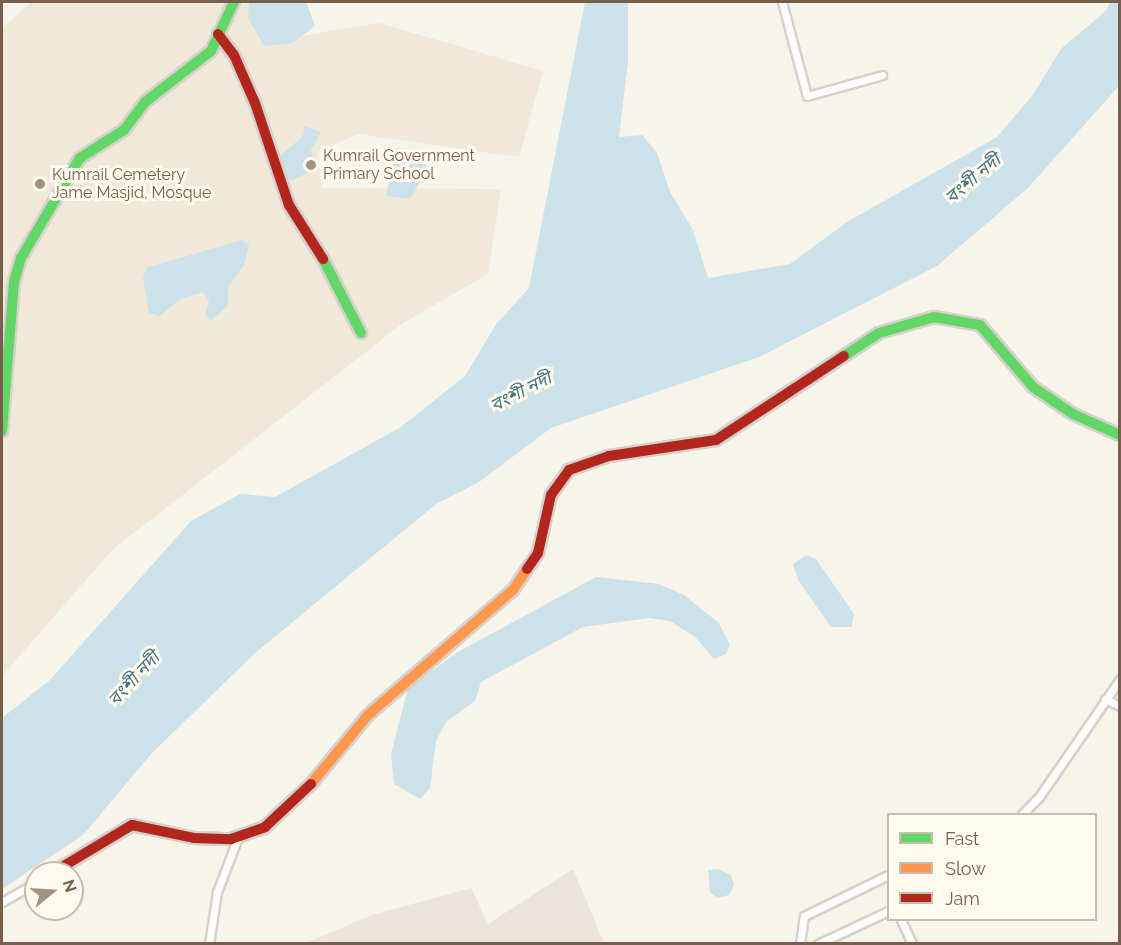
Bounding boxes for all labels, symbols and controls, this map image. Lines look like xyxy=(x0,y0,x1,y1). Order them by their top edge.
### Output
place label: Kumrail Government Primary School xyxy=(323,146,475,184)
water label: বংশী নদী xyxy=(941,150,1005,208)
marker: Kumrail Government Primary School xyxy=(304,158,318,172)
place label: Kumrail Cemetery Jame Masjid, Mosque xyxy=(52,165,211,203)
marker: Kumrail Cemetery Jame Masjid, Mosque xyxy=(33,177,47,191)
water label: বংশী নদী xyxy=(487,367,555,417)
water label: বংশী নদী xyxy=(104,648,164,710)
legend xyxy=(887,813,1097,921)
text: Fast xyxy=(945,828,979,849)
text: Slow xyxy=(945,858,986,879)
north arrow xyxy=(24,861,84,921)
text: N xyxy=(59,877,81,895)
text: Jam xyxy=(945,888,980,909)

